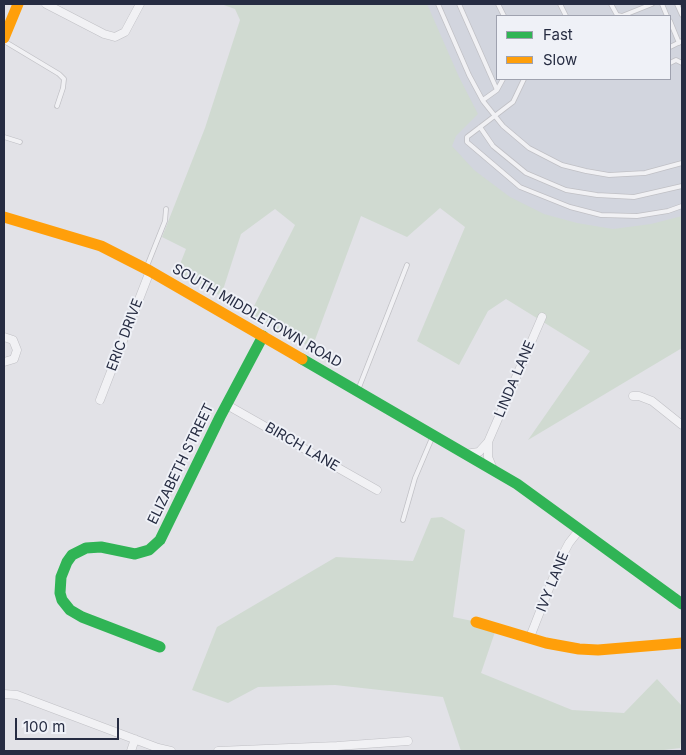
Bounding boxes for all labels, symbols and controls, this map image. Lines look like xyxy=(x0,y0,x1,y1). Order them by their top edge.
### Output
legend xyxy=(496,15,671,80)
text: Fast xyxy=(543,25,573,44)
text: Slow xyxy=(543,50,577,69)
street label: SOUTH MIDDLETOWN ROAD xyxy=(169,260,345,372)
street label: ERIC DRIVE xyxy=(103,296,147,374)
street label: LINDA LANE xyxy=(491,338,539,420)
street label: ELIZABETH STREET xyxy=(144,401,218,527)
street label: BIRCH LANE xyxy=(262,419,342,475)
street label: IVY LANE xyxy=(533,549,573,615)
scale bar xyxy=(18,708,121,740)
text: 100 m xyxy=(23,717,65,736)

